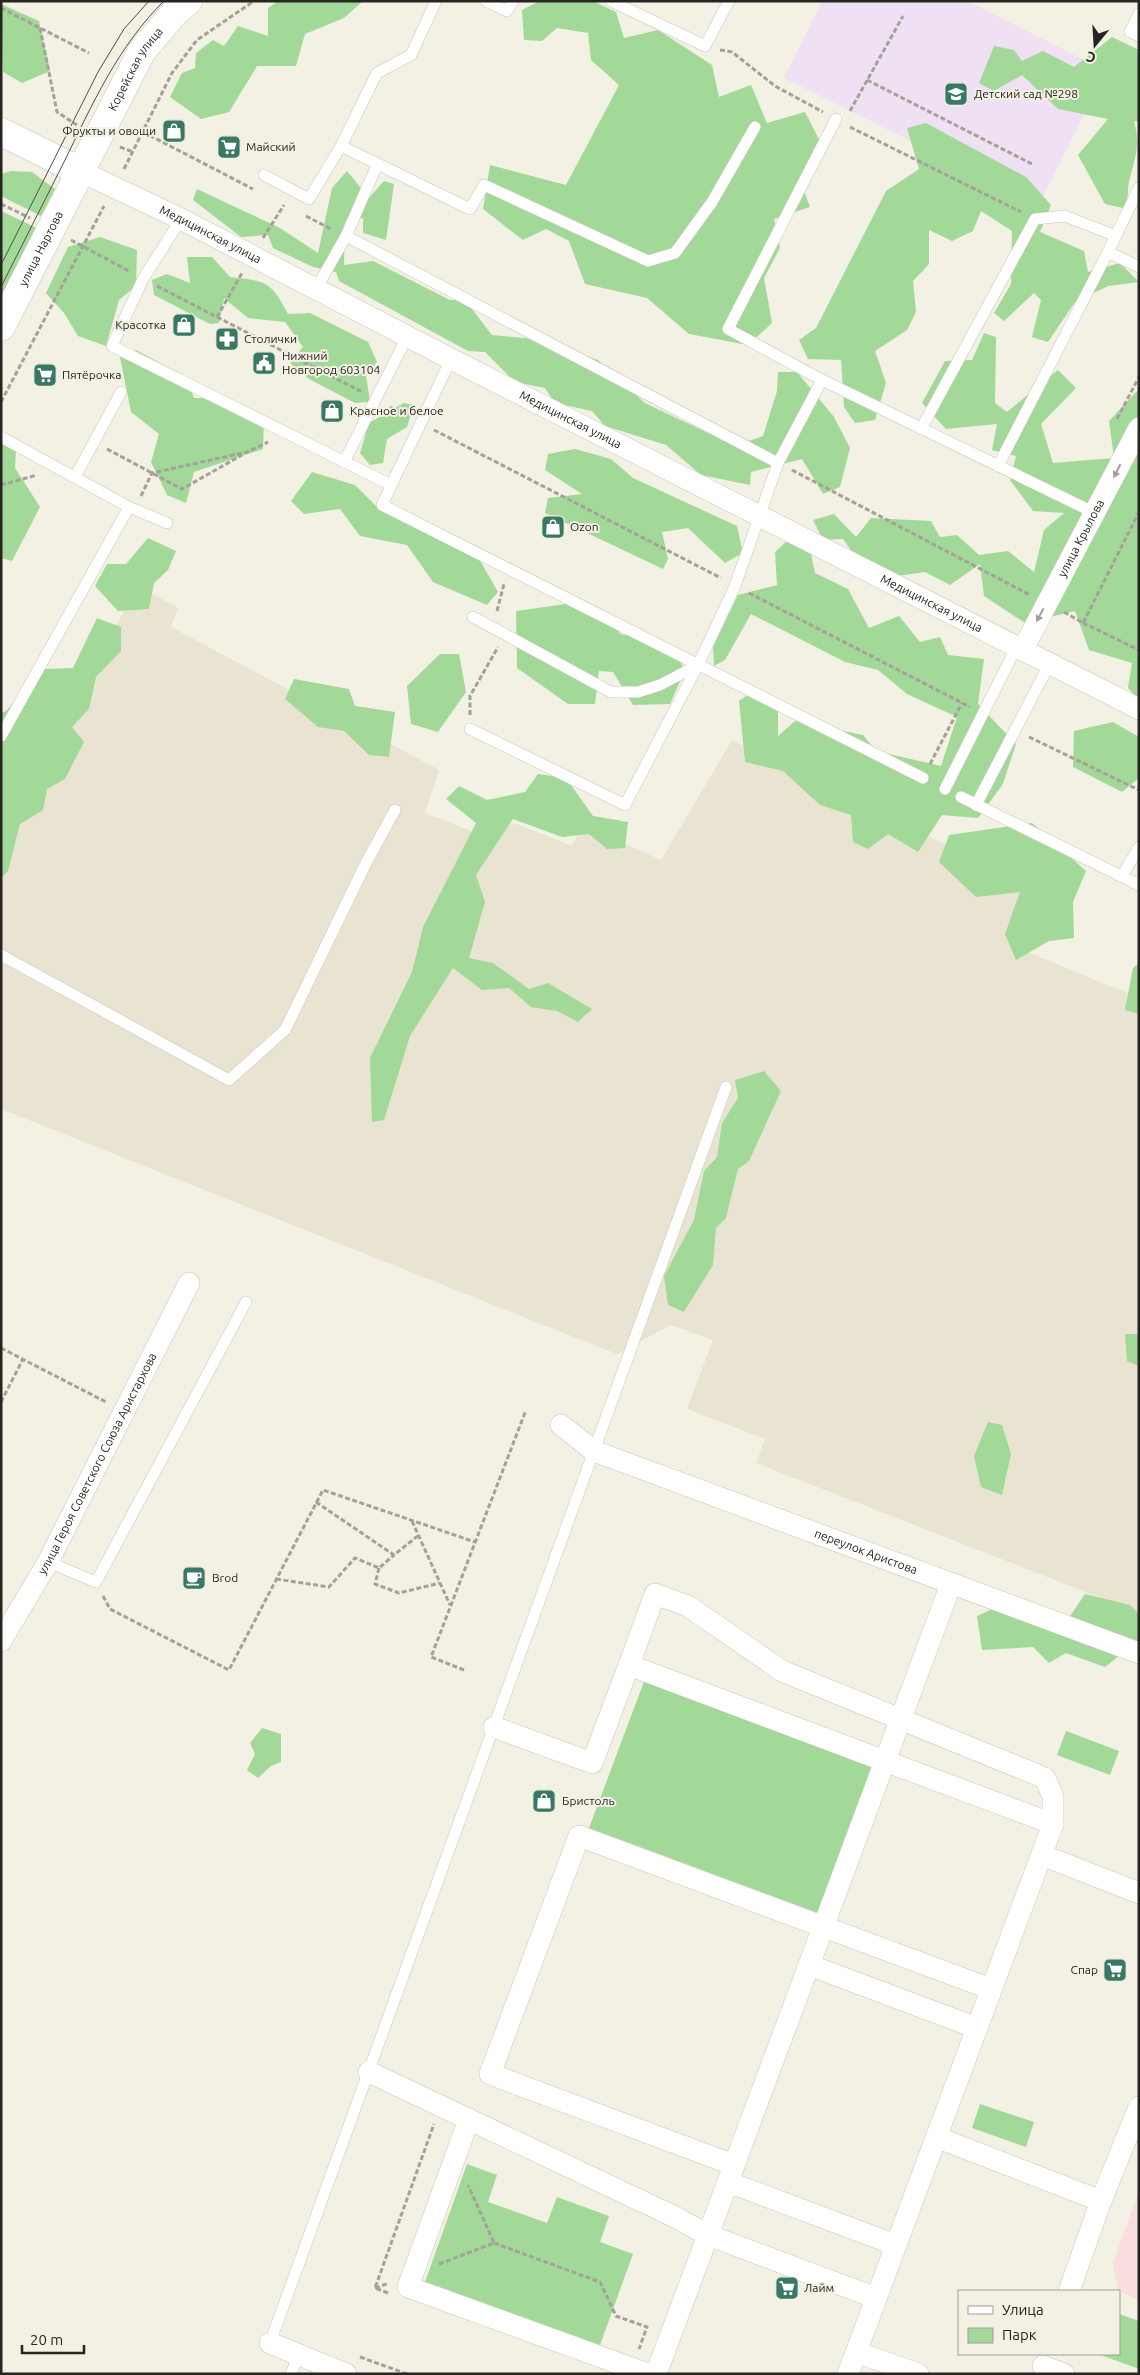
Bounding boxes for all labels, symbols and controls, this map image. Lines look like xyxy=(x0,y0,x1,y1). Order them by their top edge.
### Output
north arrow xyxy=(1070,20,1120,70)
street label: Корейская улица xyxy=(106,25,165,113)
text: С xyxy=(1084,48,1098,66)
school or university icon: Детский сад №298 xyxy=(943,81,969,107)
place label: Детский сад №298 xyxy=(974,87,1078,100)
shop icon: Фрукты и овощи xyxy=(161,118,187,144)
place label: Фрукты и овощи xyxy=(62,124,156,137)
supermarket icon: Майский xyxy=(216,134,242,160)
place label: Майский xyxy=(246,140,296,153)
street label: Медицинская улица xyxy=(158,203,264,265)
street label: улица Нартова xyxy=(16,209,65,288)
shop icon: Красотка xyxy=(171,312,197,338)
place label: Красотка xyxy=(115,318,166,331)
pharmacy icon: Столички xyxy=(214,326,240,352)
place label: Столички xyxy=(244,332,297,345)
place label: Нижний Новгород 603104 xyxy=(282,349,381,376)
public building icon: Нижний Новгород 603104 xyxy=(251,350,277,376)
supermarket icon: Пятёрочка xyxy=(32,362,58,388)
place label: Пятёрочка xyxy=(62,368,121,381)
street label: Медицинская улица xyxy=(518,388,624,451)
shop icon: Красное и белое xyxy=(319,398,345,424)
place label: Красное и белое xyxy=(350,404,444,417)
one-way arrow xyxy=(1113,464,1121,478)
street label: улица Крылова xyxy=(1055,497,1106,579)
shop icon: Ozon xyxy=(540,514,566,540)
place label: Ozon xyxy=(570,520,599,533)
street label: Медицинская улица xyxy=(879,572,985,634)
one-way arrow xyxy=(1036,608,1045,621)
street label: улица Героя Советского Союза Аристархова xyxy=(35,1350,159,1577)
street label: переулок Аристова xyxy=(813,1526,919,1576)
cafe icon: Brod xyxy=(181,1565,207,1591)
place label: Brod xyxy=(212,1571,238,1584)
shop icon: Бристоль xyxy=(531,1788,557,1814)
place label: Бристоль xyxy=(562,1794,615,1807)
supermarket icon: Спар xyxy=(1102,1957,1128,1983)
place label: Спар xyxy=(1071,1963,1098,1976)
supermarket icon: Лайм xyxy=(774,2275,800,2301)
place label: Лайм xyxy=(804,2281,834,2294)
legend xyxy=(958,2290,1120,2355)
text: Улица xyxy=(1002,2301,1044,2318)
scale bar xyxy=(22,2322,85,2354)
text: Парк xyxy=(1002,2326,1037,2343)
text: 20 m xyxy=(30,2331,63,2348)

